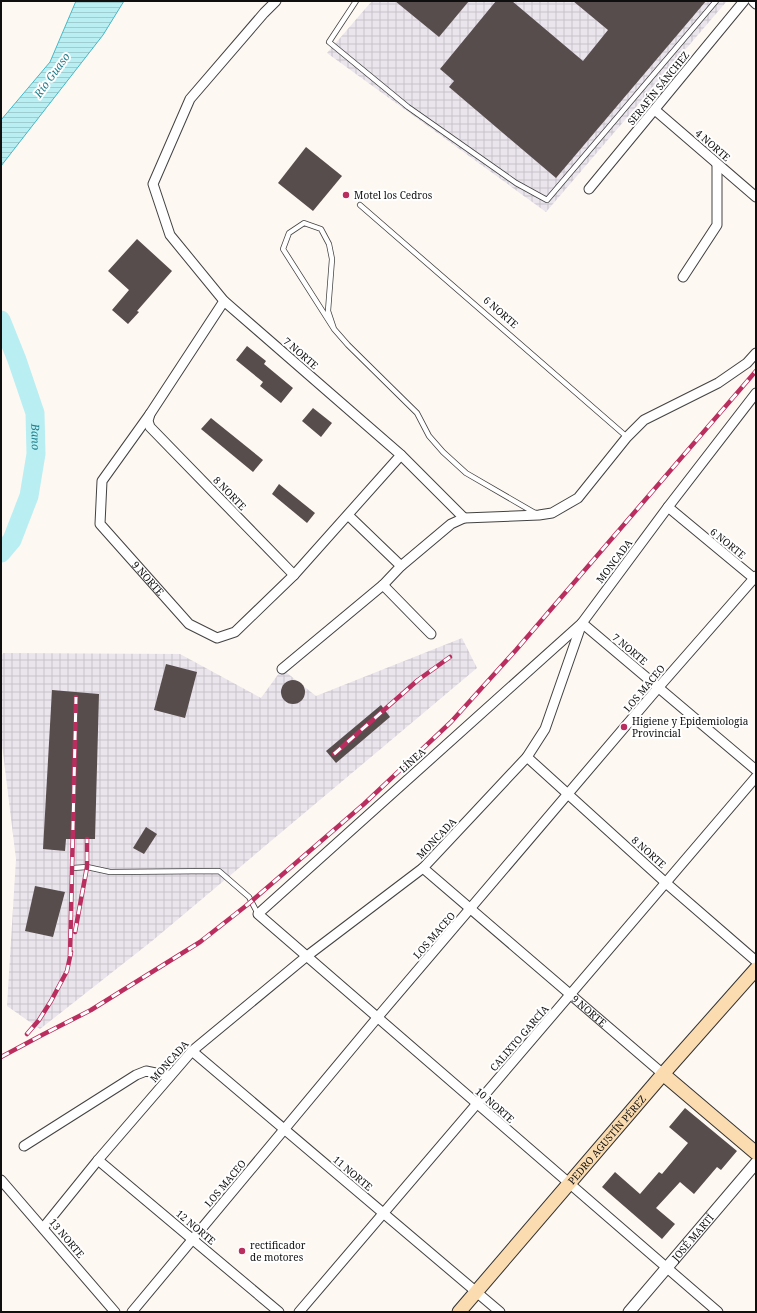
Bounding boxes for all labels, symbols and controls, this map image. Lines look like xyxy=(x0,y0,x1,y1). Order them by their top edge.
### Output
street label: SERAFÍN SÁNCHEZ xyxy=(624,48,692,128)
water label: Río Guaso xyxy=(30,49,73,101)
street label: 4 NORTE xyxy=(693,126,733,164)
place label: Motel los Cedros xyxy=(354,188,433,202)
marker: Motel los Cedros xyxy=(341,190,351,200)
street label: 6 NORTE xyxy=(481,293,521,331)
street label: 7 NORTE xyxy=(281,334,321,372)
water label: Bano xyxy=(28,422,44,450)
street label: 8 NORTE xyxy=(210,473,250,513)
street label: 6 NORTE xyxy=(707,524,749,562)
street label: MONCADA xyxy=(593,535,636,586)
street label: 9 NORTE xyxy=(129,558,167,599)
street label: 7 NORTE xyxy=(609,630,651,668)
street label: LOS MACEO xyxy=(620,661,668,715)
place label: Higiene y Epidemiologia Provincial xyxy=(632,714,749,740)
marker: Higiene y Epidemiologia Provincial xyxy=(619,722,629,732)
street label: LÍNEA xyxy=(396,744,429,776)
street label: MONCADA xyxy=(413,814,460,861)
street label: 8 NORTE xyxy=(629,833,669,871)
street label: LOS MACEO xyxy=(410,909,458,961)
street label: 9 NORTE xyxy=(569,992,610,1030)
street label: CALIXTO GARCÍA xyxy=(486,1001,552,1074)
street label: MONCADA xyxy=(146,1036,192,1085)
street label: 10 NORTE xyxy=(472,1084,518,1126)
street label: PEDRO AGUSTÍN PÉREZ xyxy=(564,1092,649,1187)
street label: 11 NORTE xyxy=(330,1152,376,1194)
street label: LOS MACEO xyxy=(201,1156,249,1210)
street label: 12 NORTE xyxy=(173,1206,219,1248)
street label: JOSÉ MARTÍ xyxy=(668,1211,717,1265)
street label: 13 NORTE xyxy=(46,1215,88,1261)
place label: rectificador de motores xyxy=(250,1238,306,1264)
marker: rectificador de motores xyxy=(237,1246,247,1256)

